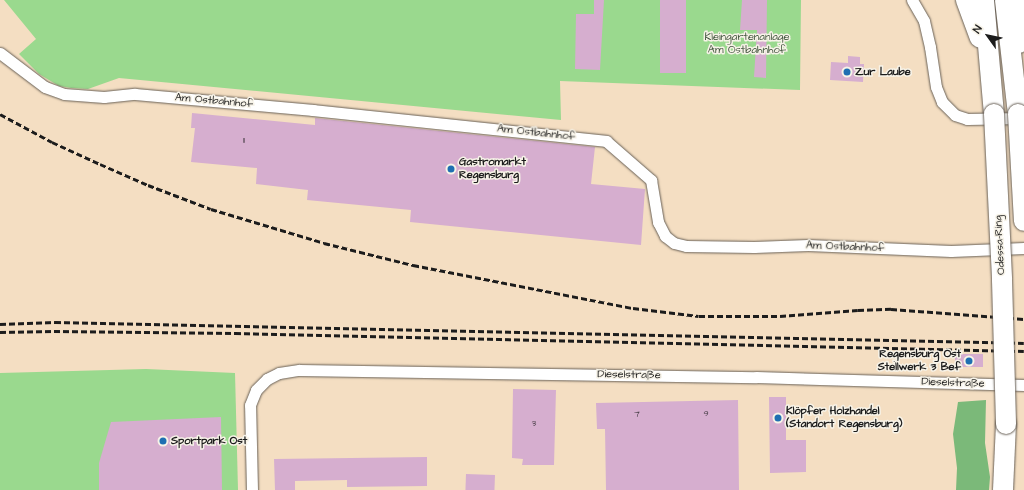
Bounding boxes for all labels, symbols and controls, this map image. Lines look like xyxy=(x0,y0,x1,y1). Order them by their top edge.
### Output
north arrow xyxy=(968,16,1008,56)
text: N xyxy=(969,22,986,36)
park label: Kleingartenanlage Am Ostbahnhof xyxy=(705,31,789,57)
place label: Zur Laube xyxy=(855,65,911,79)
marker: Zur Laube xyxy=(842,67,852,77)
street label: Am Ostbahnhof xyxy=(174,91,254,111)
street label: Am Ostbahnhof xyxy=(496,122,576,144)
house number: 11 xyxy=(243,136,245,146)
place label: Gastromarkt Regensburg xyxy=(459,156,526,182)
marker: Gastromarkt Regensburg xyxy=(446,164,456,174)
street label: Odessa-Ring xyxy=(992,215,1008,275)
street label: Am Ostbahnhof xyxy=(806,239,884,255)
place label: Regensburg Ost Stellwerk 3 Bef xyxy=(878,348,961,374)
marker: Regensburg Ost Stellwerk 3 Bef xyxy=(964,356,974,366)
street label: Dieselstraße xyxy=(597,368,661,382)
street label: Dieselstraße xyxy=(921,375,985,391)
place label: Klöpfer Holzhandel (Standort Regensburg) xyxy=(786,405,902,431)
house number: 9 xyxy=(703,409,709,419)
house number: 7 xyxy=(634,410,640,420)
marker: Klöpfer Holzhandel (Standort Regensburg) xyxy=(773,413,783,423)
house number: 3 xyxy=(532,419,536,429)
place label: Sportpark Ost xyxy=(171,434,247,448)
marker: Sportpark Ost xyxy=(158,436,168,446)

